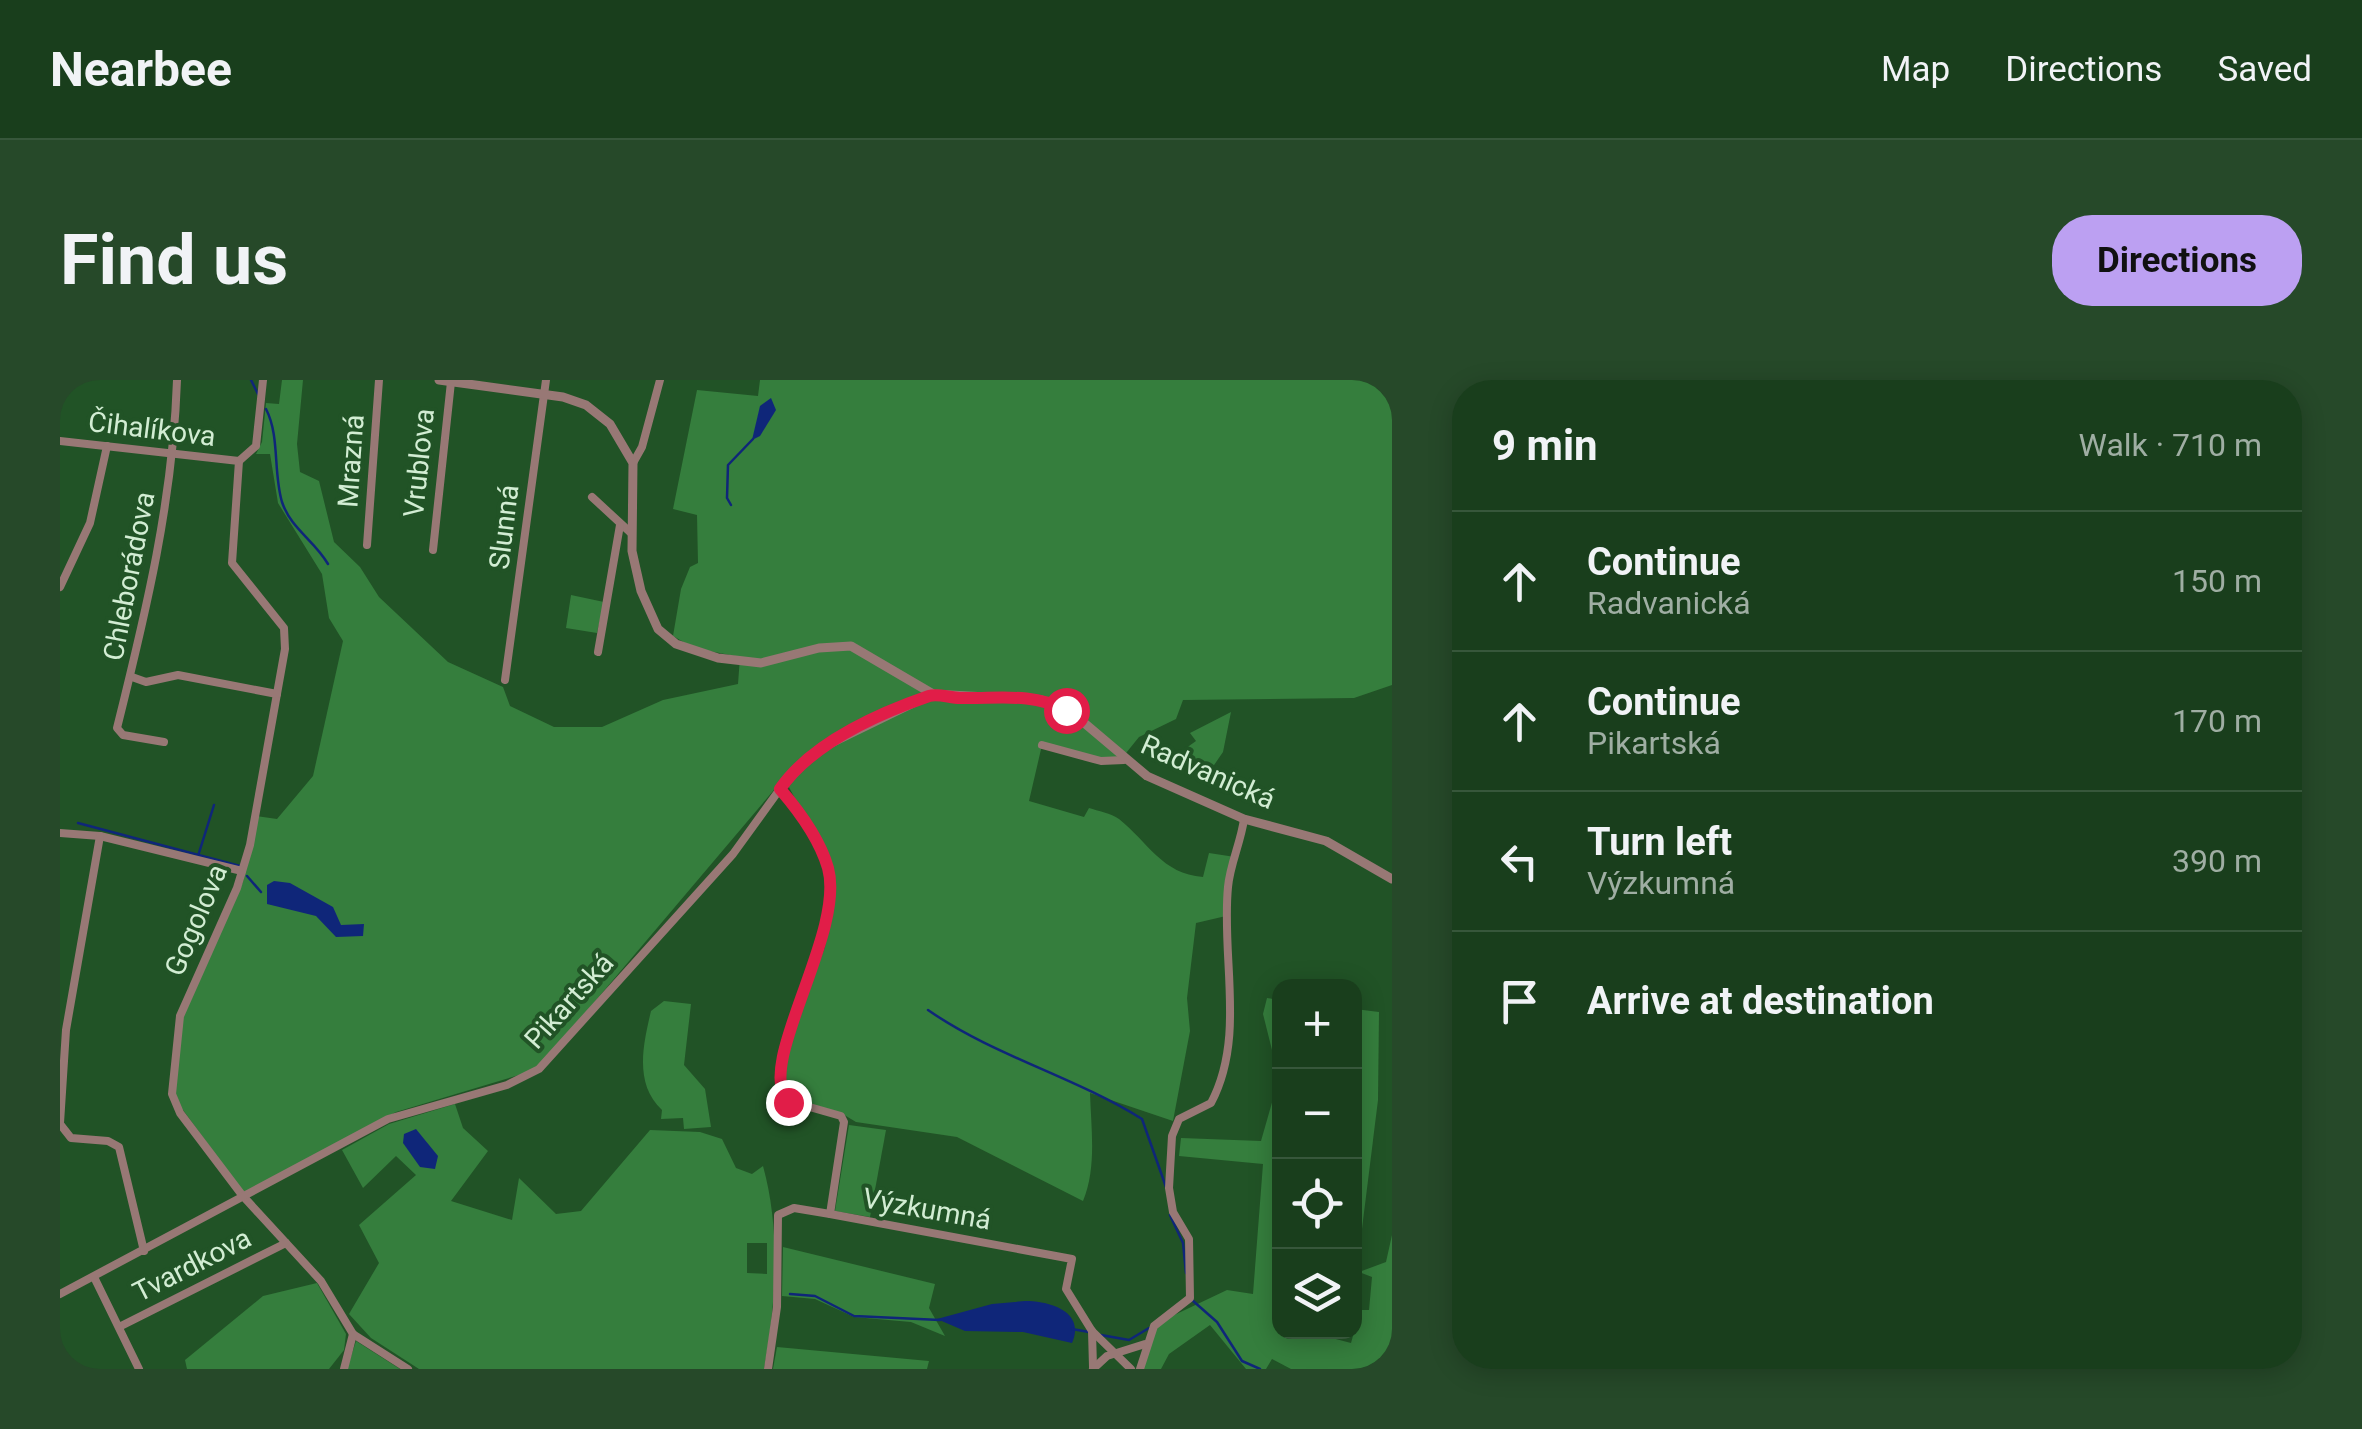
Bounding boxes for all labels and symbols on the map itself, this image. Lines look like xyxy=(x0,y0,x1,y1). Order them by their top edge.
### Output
street label: Čihalíkova xyxy=(86,405,218,453)
street label: Vrublova xyxy=(397,407,441,519)
street label: Mrazná xyxy=(331,413,371,509)
street label: Slunná xyxy=(482,483,526,571)
street label: Chleborádova xyxy=(96,489,162,663)
route start xyxy=(1044,688,1090,734)
street label: Radvanická xyxy=(1136,728,1280,816)
street label: Gogolova xyxy=(158,859,234,981)
street label: Pikartská xyxy=(518,946,620,1056)
route end xyxy=(766,1080,812,1126)
street label: Výzkumná xyxy=(860,1181,994,1237)
street label: Tvardkova xyxy=(128,1221,256,1309)

